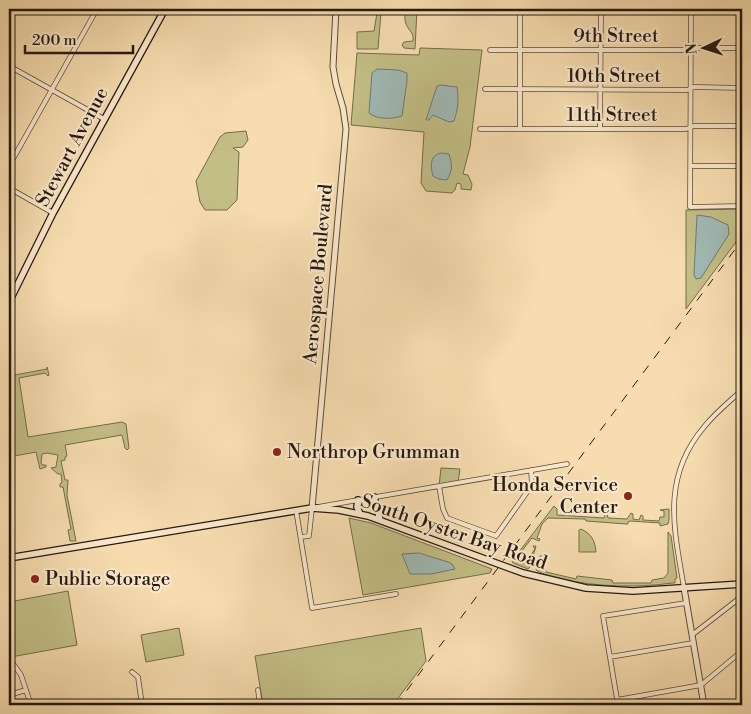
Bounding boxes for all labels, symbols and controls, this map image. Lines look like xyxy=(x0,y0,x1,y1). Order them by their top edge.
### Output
scale bar xyxy=(25,22,132,54)
north arrow xyxy=(678,22,728,72)
street label: 9th Street xyxy=(573,24,659,48)
text: 200 m xyxy=(32,31,77,50)
text: N xyxy=(683,43,701,55)
street label: 10th Street xyxy=(567,64,661,88)
street label: Stewart Avenue xyxy=(30,83,114,211)
street label: 11th Street xyxy=(567,103,658,127)
street label: Aerospace Boulevard xyxy=(298,183,338,366)
place label: Northrop Grumman xyxy=(287,440,460,464)
marker: Northrop Grumman xyxy=(271,446,283,458)
place label: Honda Service Center xyxy=(492,473,618,519)
street label: South Oyster Bay Road xyxy=(358,489,551,575)
marker: Honda Service Center xyxy=(622,490,634,502)
place label: Public Storage xyxy=(45,567,170,591)
marker: Public Storage xyxy=(29,573,41,585)

